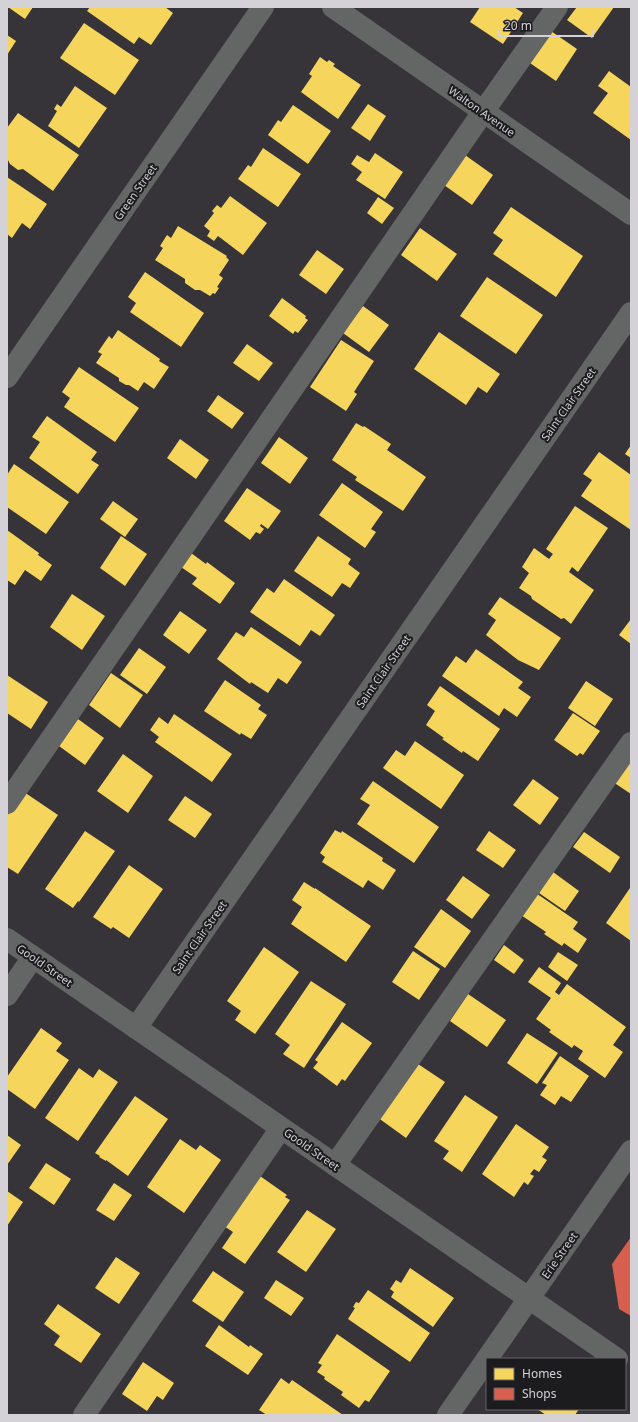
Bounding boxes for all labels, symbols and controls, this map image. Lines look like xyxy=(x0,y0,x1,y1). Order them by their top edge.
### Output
scale bar xyxy=(498,12,593,38)
text: 20 m xyxy=(504,17,532,34)
street label: Walton Avenue xyxy=(446,83,518,139)
street label: Green Street xyxy=(110,161,160,223)
street label: Saint Clair Street xyxy=(537,365,599,443)
street label: Saint Clair Street xyxy=(352,632,414,710)
street label: Saint Clair Street xyxy=(168,898,230,976)
street label: Goold Street xyxy=(14,940,76,990)
street label: Goold Street xyxy=(281,1124,343,1174)
street label: Erie Street xyxy=(538,1229,580,1281)
legend xyxy=(486,1358,626,1410)
text: Homes xyxy=(522,1365,562,1382)
text: Shops xyxy=(522,1385,557,1402)

